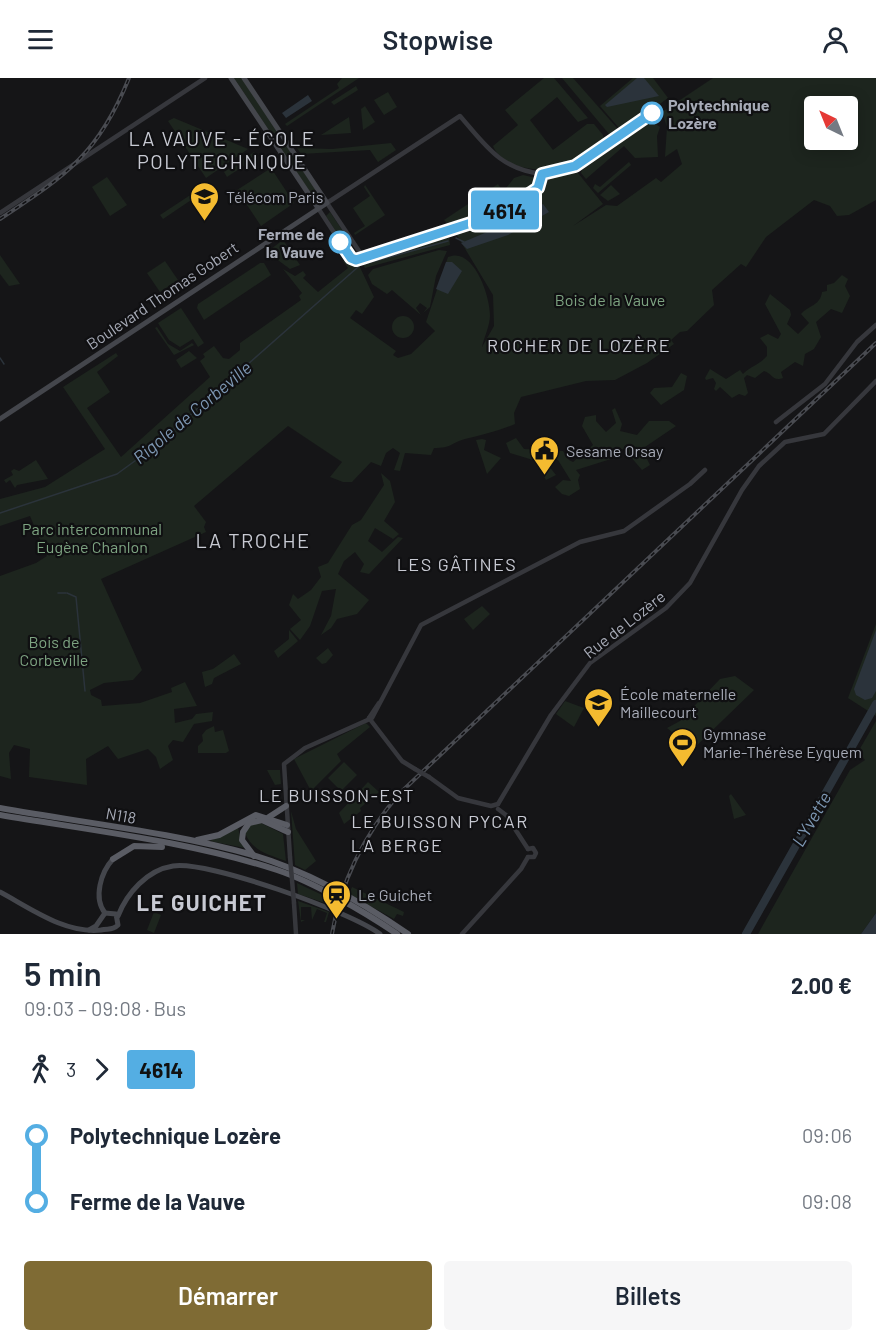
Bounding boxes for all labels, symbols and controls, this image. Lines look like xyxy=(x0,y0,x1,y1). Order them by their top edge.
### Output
icon: menu xyxy=(24,23,57,56)
text: Stopwise xyxy=(383,23,493,55)
icon: person xyxy=(819,23,852,56)
place label: Polytechnique Lozère xyxy=(668,95,770,132)
north arrow xyxy=(804,96,858,150)
map controls xyxy=(804,96,858,150)
marker: Polytechnique Lozère xyxy=(641,102,663,124)
district label: LA VAUVE - ÉCOLE POLYTECHNIQUE xyxy=(129,126,315,173)
school or university icon: Télécom Paris xyxy=(189,180,221,222)
place label: Télécom Paris xyxy=(226,187,323,206)
line badge: 4614 xyxy=(463,190,547,230)
text: 4614 xyxy=(483,198,527,223)
place label: Ferme de la Vauve xyxy=(258,224,324,261)
marker: Ferme de la Vauve xyxy=(329,231,351,253)
street label: Boulevard Thomas Gobert xyxy=(83,237,241,353)
park label: Bois de la Vauve xyxy=(555,290,665,309)
district label: ROCHER DE LOZÈRE xyxy=(487,334,671,356)
water label: Rigole de Corbeville xyxy=(128,356,256,468)
public building icon: Sesame Orsay xyxy=(529,434,561,476)
place label: Sesame Orsay xyxy=(566,441,664,460)
park label: Parc intercommunal Eugène Chanlon xyxy=(22,519,162,556)
district label: LA TROCHE xyxy=(195,528,311,552)
district label: LES GÂTINES xyxy=(397,553,517,575)
street label: Rue de Lozère xyxy=(579,586,669,662)
park label: Bois de Corbeville xyxy=(20,632,88,669)
place label: École maternelle Maillecourt xyxy=(620,684,736,721)
school or university icon: École maternelle Maillecourt xyxy=(583,686,615,728)
place label: Gymnase Marie-Thérèse Eyquem xyxy=(703,724,862,761)
sports icon: Gymnase Marie-Thérèse Eyquem xyxy=(666,726,698,768)
district label: LE BUISSON-EST xyxy=(259,784,415,806)
water label: L'Yvette xyxy=(787,788,835,850)
street label: N118 xyxy=(104,803,138,827)
district label: LE BUISSON PYCAR xyxy=(351,810,529,832)
district label: LA BERGE xyxy=(351,834,443,856)
station icon: Le Guichet xyxy=(321,878,353,920)
place label: Le Guichet xyxy=(358,885,432,904)
district label: LE GUICHET xyxy=(137,889,267,915)
text: 5 min xyxy=(24,953,102,993)
text: 2.00 € xyxy=(791,972,852,998)
text: 09:03 – 09:08 · Bus xyxy=(24,996,186,1020)
icon: walk xyxy=(24,1053,57,1086)
icon: forward xyxy=(85,1053,118,1086)
text: 3 xyxy=(66,1057,76,1081)
text: 4614 xyxy=(139,1057,183,1082)
text: Polytechnique Lozère xyxy=(70,1122,281,1148)
text: 09:06 xyxy=(802,1123,852,1147)
text: Ferme de la Vauve xyxy=(70,1188,245,1214)
text: 09:08 xyxy=(802,1189,852,1213)
button: Démarrer xyxy=(24,1261,432,1330)
button: Billets xyxy=(444,1261,852,1330)

